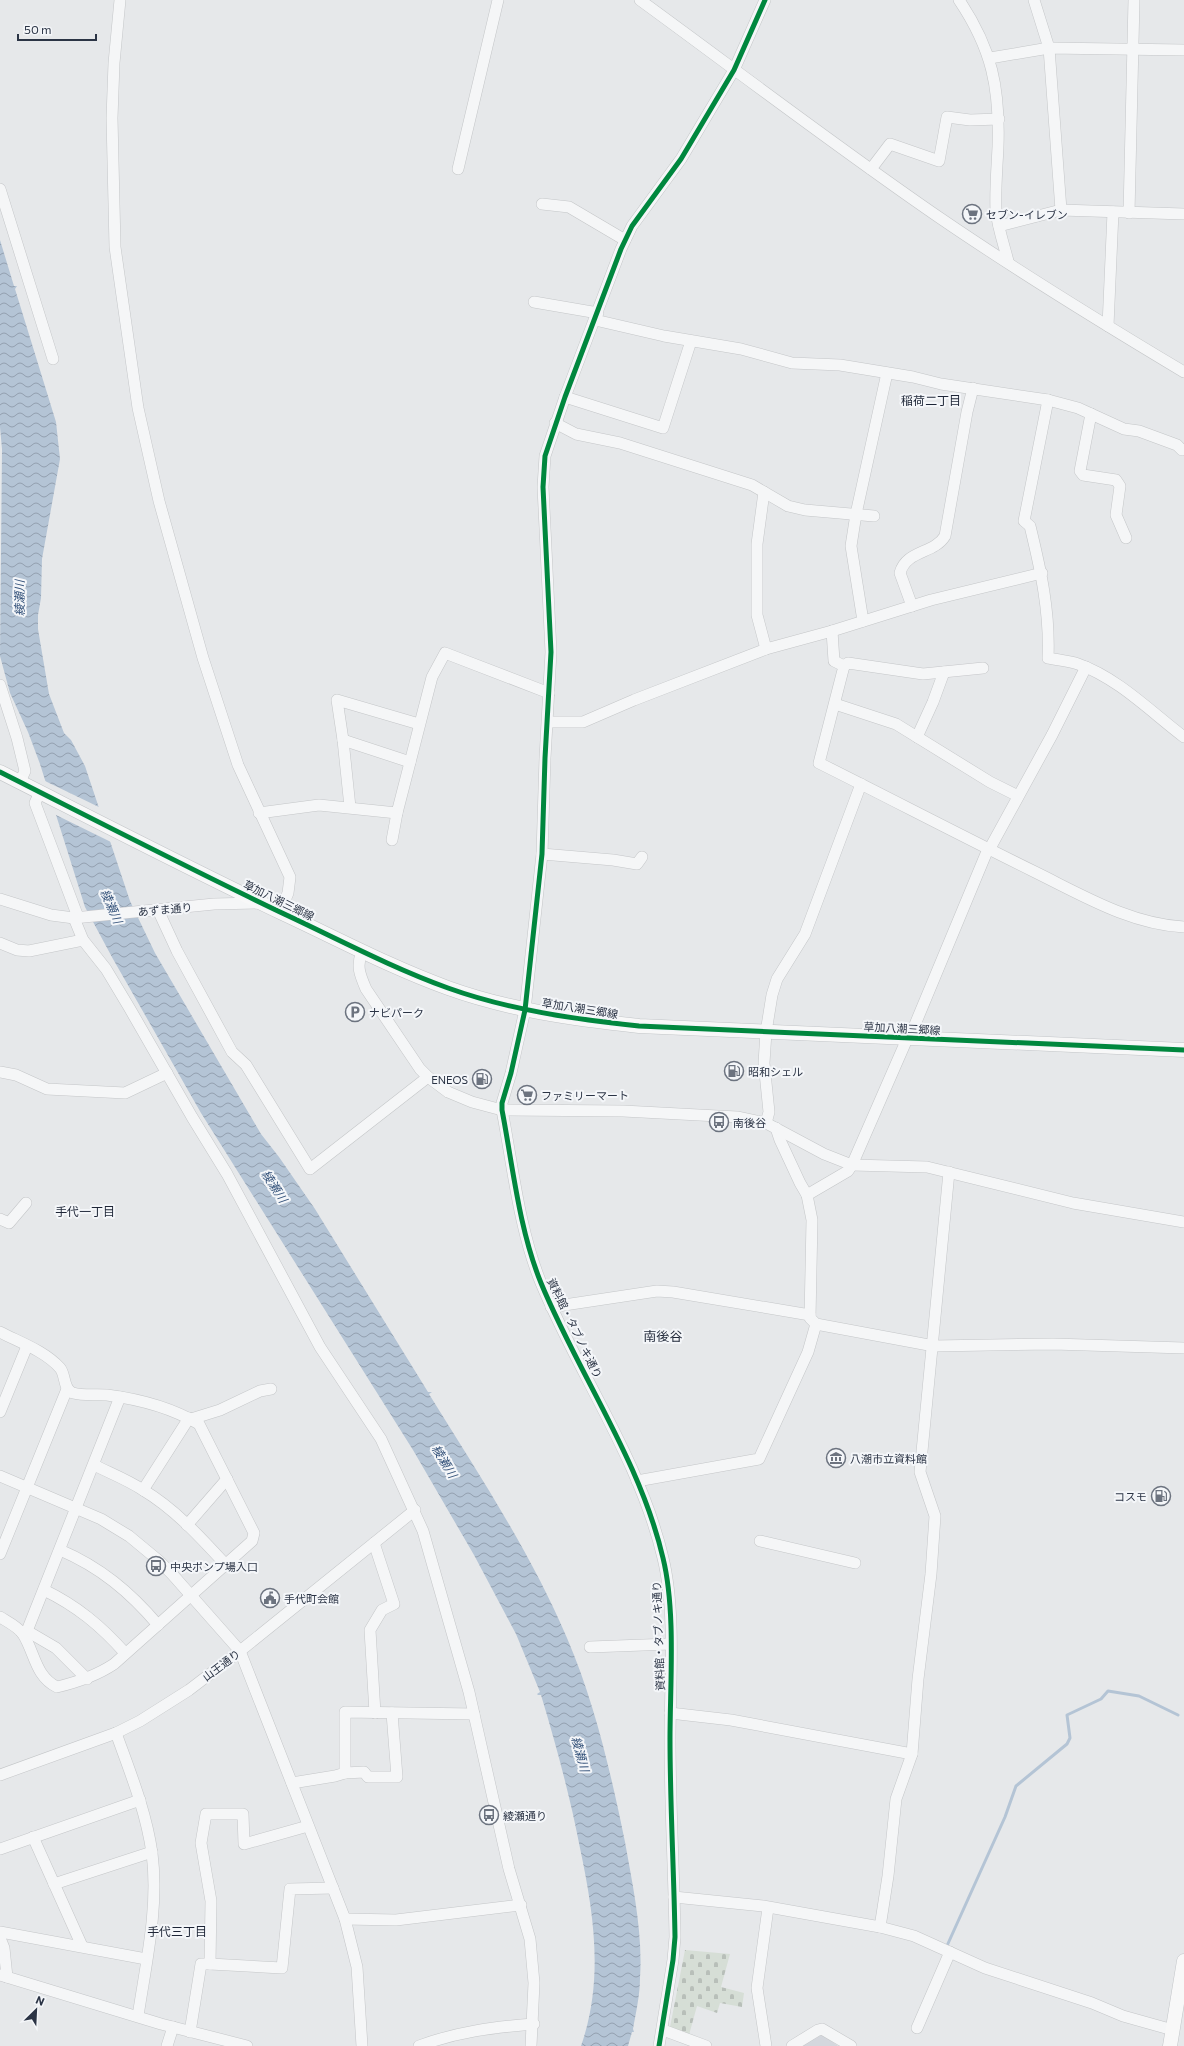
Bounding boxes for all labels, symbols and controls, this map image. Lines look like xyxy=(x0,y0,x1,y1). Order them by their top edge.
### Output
scale bar xyxy=(18,16,96,42)
text: 50 m xyxy=(24,22,52,36)
supermarket icon: セブン-イレブン xyxy=(961,203,983,225)
place label: セブン-イレブン xyxy=(986,208,1068,221)
district label: 稲荷二丁目 xyxy=(901,393,961,407)
water label: 綾瀬川 xyxy=(12,578,26,616)
street label: 草加八潮三郷線 xyxy=(242,877,316,923)
water label: 綾瀬川 xyxy=(99,887,126,927)
street label: あずま通り xyxy=(137,900,193,918)
street label: 草加八潮三郷線 xyxy=(541,996,619,1020)
parking icon: ナビパーク xyxy=(344,1001,366,1023)
place label: ナビパーク xyxy=(369,1006,424,1019)
street label: 草加八潮三郷線 xyxy=(863,1019,941,1037)
fuel station icon: 昭和シェル xyxy=(723,1060,745,1082)
place label: 昭和シェル xyxy=(748,1065,803,1078)
fuel station icon: ENEOS xyxy=(471,1068,493,1090)
place label: ENEOS xyxy=(431,1073,468,1086)
supermarket icon: ファミリーマート xyxy=(516,1084,538,1106)
place label: ファミリーマート xyxy=(541,1089,629,1102)
bus stop icon: 南後谷 xyxy=(708,1111,730,1133)
place label: 南後谷 xyxy=(733,1116,766,1129)
water label: 綾瀬川 xyxy=(259,1167,292,1207)
district label: 手代一丁目 xyxy=(55,1204,115,1218)
street label: 資料館・タブノキ通り xyxy=(545,1276,605,1380)
district label: 南後谷 xyxy=(643,1328,683,1344)
water label: 綾瀬川 xyxy=(430,1442,461,1482)
museum icon: 八潮市立資料館 xyxy=(825,1447,847,1469)
place label: 八潮市立資料館 xyxy=(850,1452,927,1465)
fuel station icon: コスモ xyxy=(1150,1485,1172,1507)
place label: コスモ xyxy=(1114,1490,1147,1503)
bus stop icon: 中央ポンプ場入口 xyxy=(145,1555,167,1577)
place label: 中央ポンプ場入口 xyxy=(170,1560,258,1573)
street label: 資料館・タブノキ通り xyxy=(650,1581,666,1691)
public building icon: 手代町会館 xyxy=(259,1587,281,1609)
place label: 手代町会館 xyxy=(284,1592,339,1605)
street label: 山王通り xyxy=(200,1647,242,1683)
water label: 綾瀬川 xyxy=(570,1735,593,1775)
bus stop icon: 綾瀬通り xyxy=(478,1804,500,1826)
place label: 綾瀬通り xyxy=(503,1809,547,1822)
district label: 手代三丁目 xyxy=(147,1924,207,1938)
north arrow xyxy=(16,1990,56,2030)
text: N xyxy=(34,1993,47,2008)

